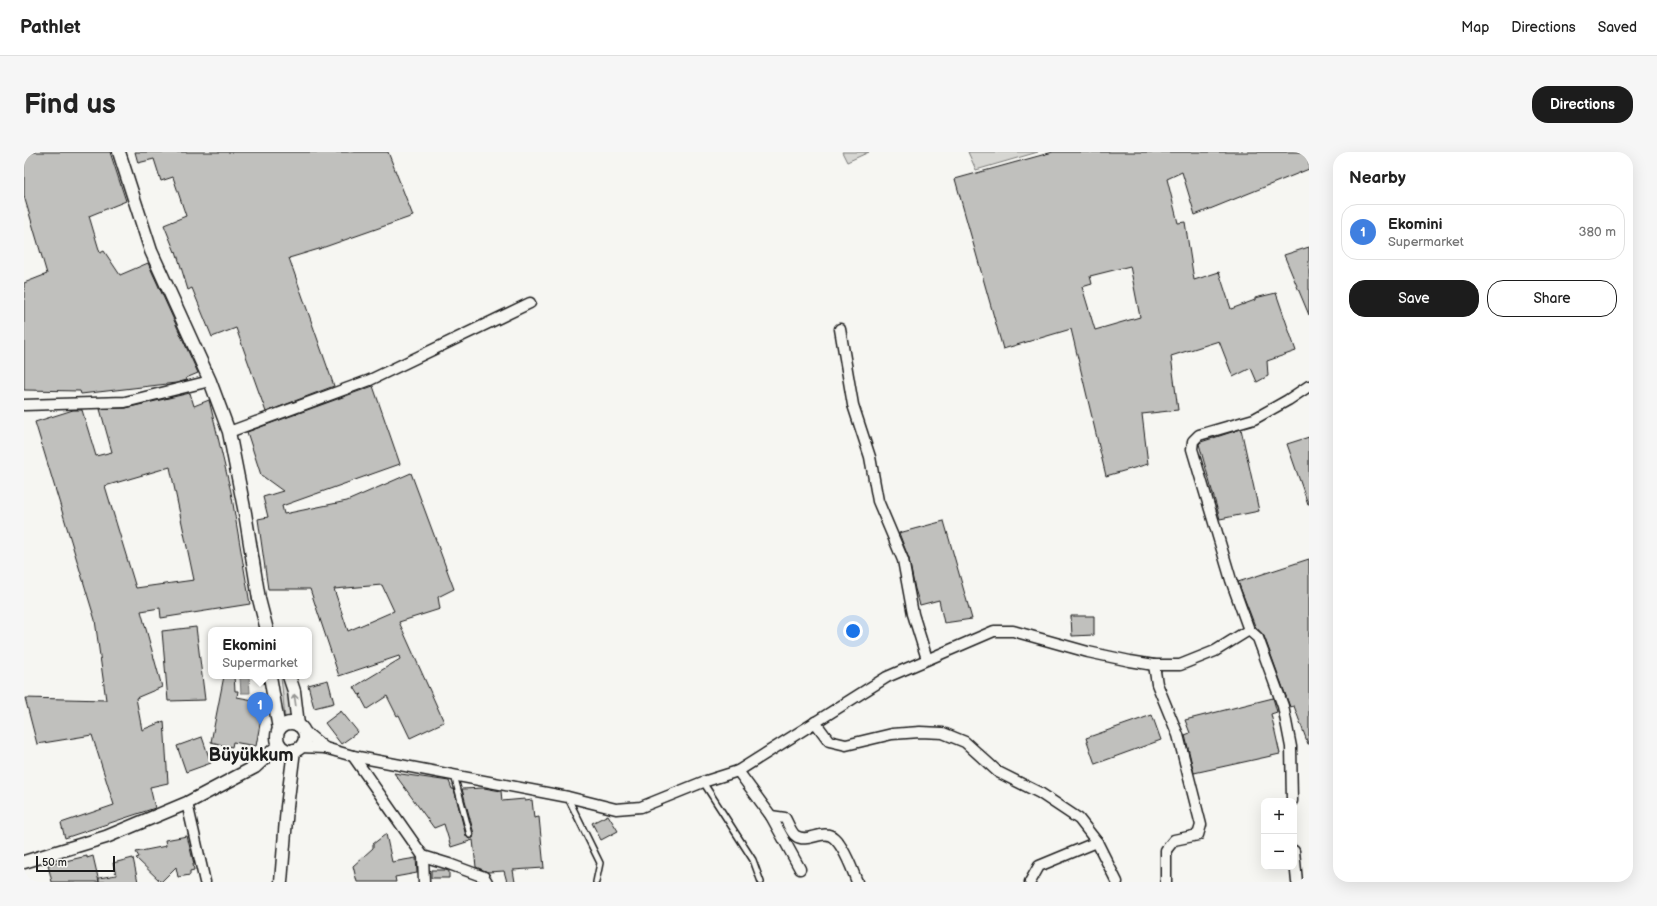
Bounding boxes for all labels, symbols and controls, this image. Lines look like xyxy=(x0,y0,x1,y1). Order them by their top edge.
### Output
text: Pathlet xyxy=(20,16,81,39)
text: Map xyxy=(1461,19,1489,36)
text: Directions xyxy=(1511,19,1576,36)
text: Saved xyxy=(1598,19,1637,36)
button: Directions xyxy=(1532,86,1633,123)
text: Find us xyxy=(24,88,116,121)
text: Nearby xyxy=(1349,168,1406,188)
text: Ekomini xyxy=(1388,215,1442,234)
text: 1 xyxy=(1360,224,1366,240)
text: 380 m xyxy=(1579,224,1616,240)
text: Supermarket xyxy=(1388,234,1464,250)
button: Save xyxy=(1349,280,1479,317)
button: Share xyxy=(1487,280,1617,317)
your location xyxy=(843,621,863,641)
popup xyxy=(208,627,312,679)
text: Ekomini xyxy=(222,636,277,655)
text: Supermarket xyxy=(222,655,298,671)
pin: 1 xyxy=(247,692,273,725)
one-way arrow xyxy=(291,694,299,707)
district label: Büyükkum xyxy=(208,745,294,766)
map controls xyxy=(1261,798,1297,870)
button: + xyxy=(1261,798,1297,834)
button: − xyxy=(1261,834,1297,870)
scale bar xyxy=(36,854,115,873)
text: 50 m xyxy=(42,856,67,869)

